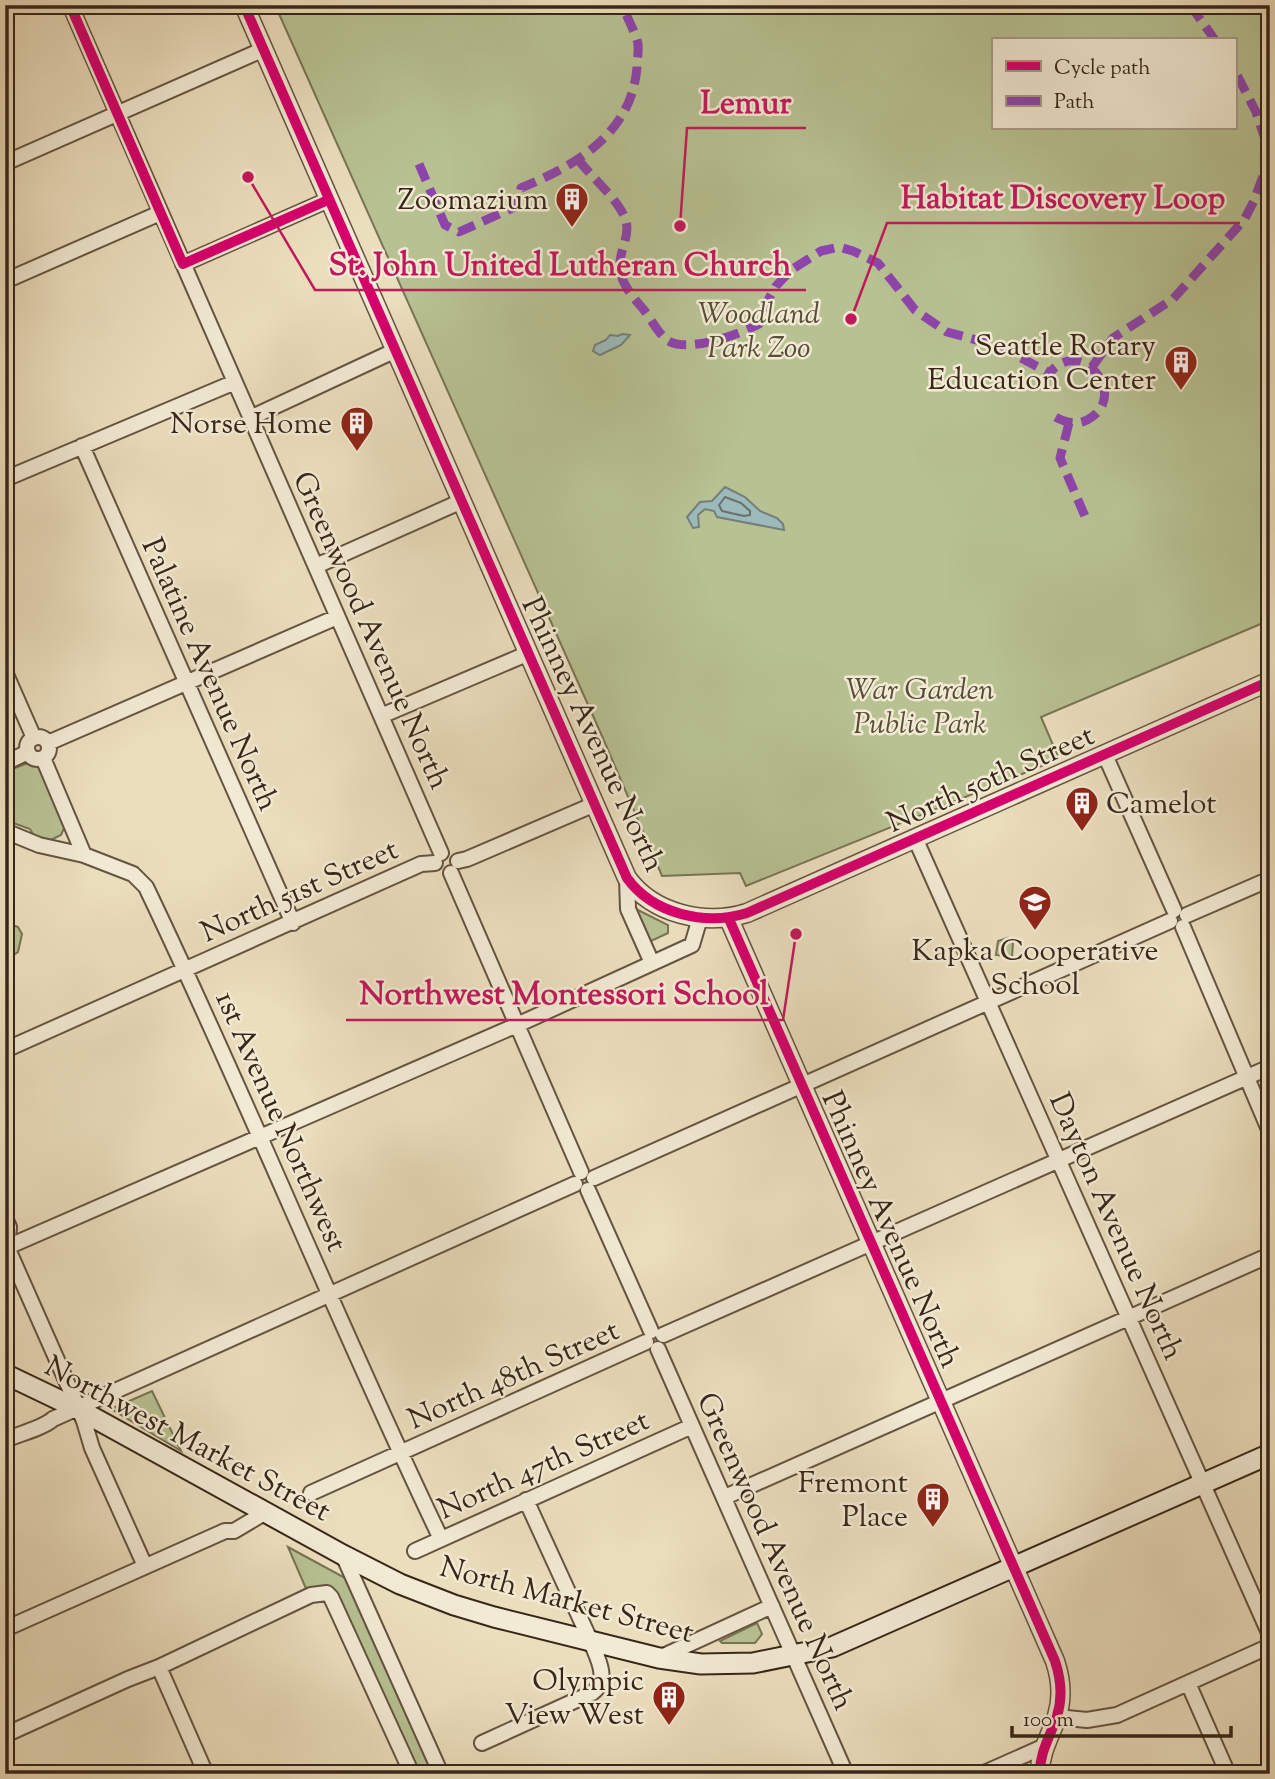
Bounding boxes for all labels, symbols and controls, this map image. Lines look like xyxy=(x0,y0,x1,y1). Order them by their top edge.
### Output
legend xyxy=(992,38,1236,130)
text: Cycle path xyxy=(1054,54,1151,84)
callout: Lemur xyxy=(687,75,806,128)
text: Lemur xyxy=(701,82,792,128)
text: Path xyxy=(1054,88,1095,118)
callout: Habitat Discovery Loop xyxy=(887,170,1240,223)
text: Habitat Discovery Loop xyxy=(901,177,1226,223)
place label: Zoomazium xyxy=(398,180,548,223)
building icon: Zoomazium xyxy=(553,180,591,229)
callout: St. John United Lutheran Church xyxy=(315,237,806,290)
text: St. John United Lutheran Church xyxy=(328,244,792,290)
park label: Woodland Park Zoo xyxy=(698,294,820,371)
place label: Seattle Rotary Education Center xyxy=(927,326,1156,403)
building icon: Seattle Rotary Education Center xyxy=(1162,343,1200,392)
place label: Norse Home xyxy=(170,404,332,447)
building icon: Norse Home xyxy=(338,404,376,453)
street label: Greenwood Avenue North xyxy=(280,465,459,797)
street label: Palatine Avenue North xyxy=(129,532,288,819)
street label: Phinney Avenue North xyxy=(509,591,675,880)
park label: War Garden Public Park xyxy=(846,670,995,747)
street label: North 50th Street xyxy=(880,715,1102,845)
building icon: Camelot xyxy=(1063,784,1101,833)
place label: Camelot xyxy=(1106,784,1217,827)
street label: North 51st Street xyxy=(195,830,406,955)
school or university icon: Kapka Cooperative School xyxy=(1016,883,1054,932)
place label: Kapka Cooperative School xyxy=(911,931,1159,1008)
callout: Northwest Montessori School xyxy=(346,967,783,1020)
text: Northwest Montessori School xyxy=(359,973,769,1019)
street label: 1st Avenue Northwest xyxy=(203,985,357,1259)
street label: Phinney Avenue North xyxy=(809,1085,970,1376)
street label: Dayton Avenue North xyxy=(1036,1086,1193,1368)
street label: North 48th Street xyxy=(401,1310,627,1442)
street label: Northwest Market Street xyxy=(36,1346,338,1534)
street label: Greenwood Avenue North xyxy=(684,1386,863,1718)
street label: North 47th Street xyxy=(431,1400,657,1532)
place label: Fremont Place xyxy=(798,1463,908,1540)
building icon: Fremont Place xyxy=(914,1480,952,1529)
street label: North Market Street xyxy=(435,1547,698,1656)
place label: Olympic View West xyxy=(504,1661,644,1738)
building icon: Olympic View West xyxy=(650,1678,688,1727)
scale bar xyxy=(1012,1695,1231,1739)
text: 100 m xyxy=(1023,1706,1074,1736)

